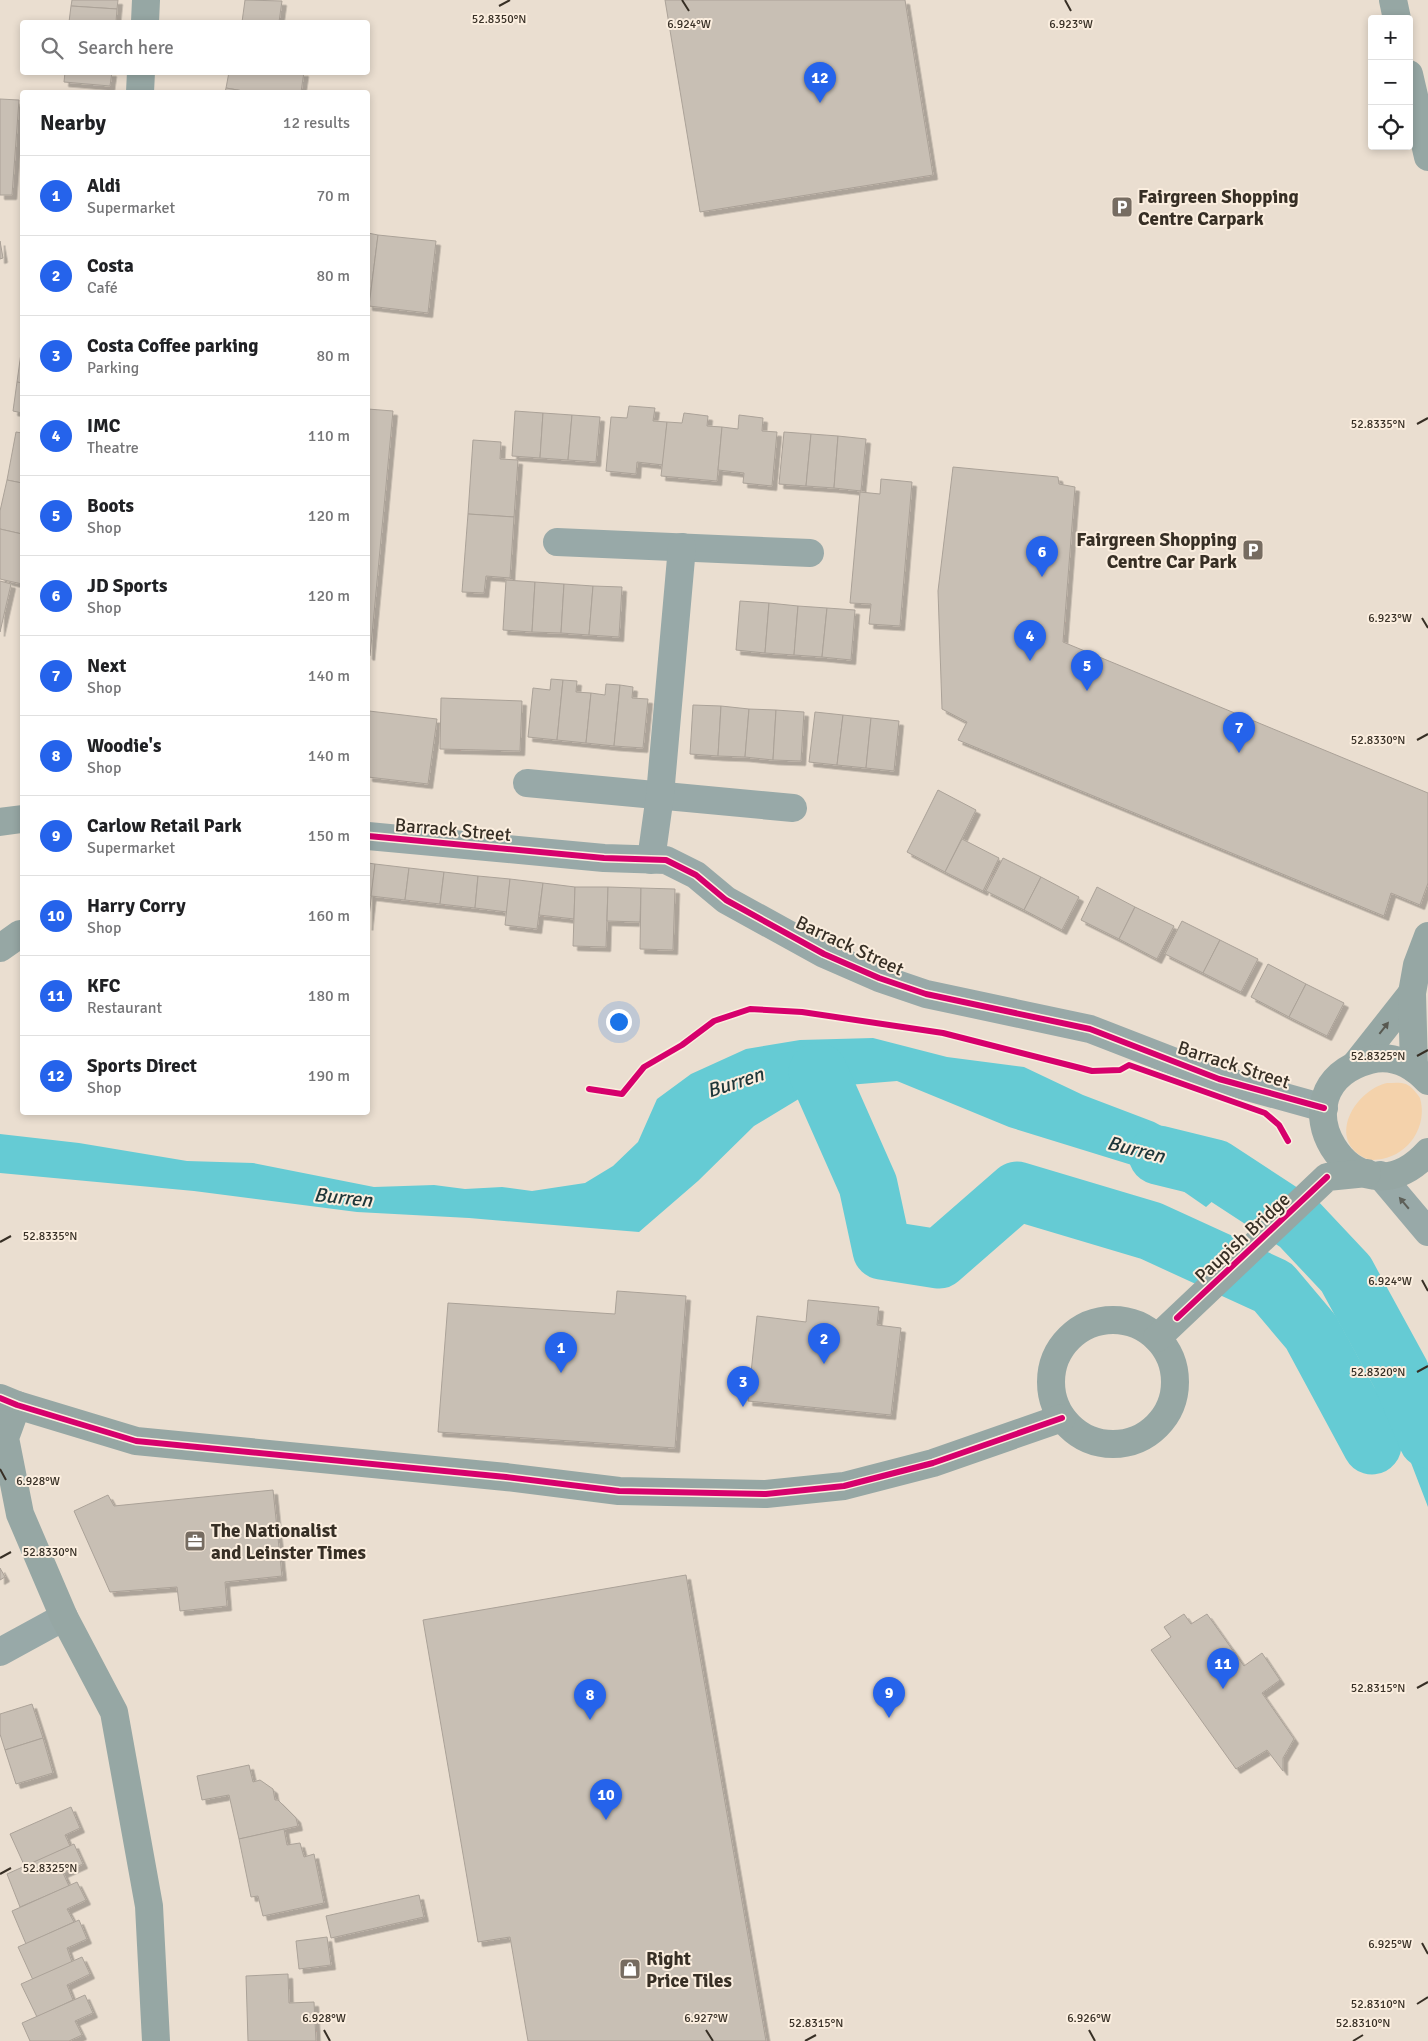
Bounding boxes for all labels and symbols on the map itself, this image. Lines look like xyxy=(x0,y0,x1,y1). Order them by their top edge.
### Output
text: 52.8350°N xyxy=(472,12,526,27)
text: 6.924°W xyxy=(667,17,711,32)
text: 6.923°W xyxy=(1049,17,1093,32)
pin: 12 xyxy=(804,62,836,103)
place label: Fairgreen Shopping Centre Carpark xyxy=(1138,185,1299,231)
parking icon: Fairgreen Shopping Centre Carpark xyxy=(1110,195,1134,219)
text: 52.8335°N xyxy=(1351,417,1405,432)
place label: Fairgreen Shopping Centre Car Park xyxy=(1076,528,1237,574)
pin: 6 xyxy=(1026,536,1058,577)
parking icon: Fairgreen Shopping Centre Car Park xyxy=(1241,538,1265,562)
text: 6.923°W xyxy=(1368,611,1412,626)
pin: 4 xyxy=(1014,620,1046,661)
pin: 5 xyxy=(1071,650,1103,691)
pin: 7 xyxy=(1223,712,1255,753)
text: 52.8330°N xyxy=(1351,733,1405,748)
street label: Barrack Street xyxy=(394,813,512,847)
street label: Barrack Street xyxy=(792,910,908,982)
your location xyxy=(606,1009,632,1035)
one-way arrow xyxy=(1379,1021,1389,1035)
street label: Barrack Street xyxy=(1174,1036,1293,1095)
text: 52.8325°N xyxy=(1351,1049,1405,1064)
water label: Burren xyxy=(704,1061,768,1103)
water label: Burren xyxy=(1105,1130,1168,1169)
water label: Burren xyxy=(313,1182,374,1213)
street label: Paupish Bridge xyxy=(1190,1187,1295,1288)
one-way arrow xyxy=(1398,1197,1409,1210)
text: 52.8335°N xyxy=(23,1229,77,1244)
text: 6.924°W xyxy=(1368,1274,1412,1289)
pin: 2 xyxy=(808,1323,840,1364)
pin: 1 xyxy=(545,1332,577,1373)
text: 52.8320°N xyxy=(1351,1365,1405,1380)
pin: 3 xyxy=(727,1366,759,1407)
text: 6.928°W xyxy=(16,1474,60,1489)
place label: The Nationalist and Leinster Times xyxy=(211,1519,366,1565)
office icon: The Nationalist and Leinster Times xyxy=(183,1529,207,1553)
text: 52.8330°N xyxy=(23,1545,77,1560)
pin: 11 xyxy=(1207,1648,1239,1689)
pin: 9 xyxy=(873,1677,905,1718)
pin: 8 xyxy=(574,1679,606,1720)
text: 52.8315°N xyxy=(1351,1681,1405,1696)
pin: 10 xyxy=(590,1779,622,1820)
text: 52.8325°N xyxy=(23,1861,77,1876)
text: 6.925°W xyxy=(1368,1937,1412,1952)
place label: Right Price Tiles xyxy=(646,1947,732,1993)
shop icon: Right Price Tiles xyxy=(618,1957,642,1981)
text: 52.8310°N xyxy=(1351,1997,1405,2012)
text: 6.928°W xyxy=(302,2011,346,2026)
text: 6.927°W xyxy=(684,2011,728,2026)
text: 6.926°W xyxy=(1067,2011,1111,2026)
text: 52.8315°N xyxy=(789,2016,843,2031)
text: 52.8310°N xyxy=(1336,2016,1390,2031)

